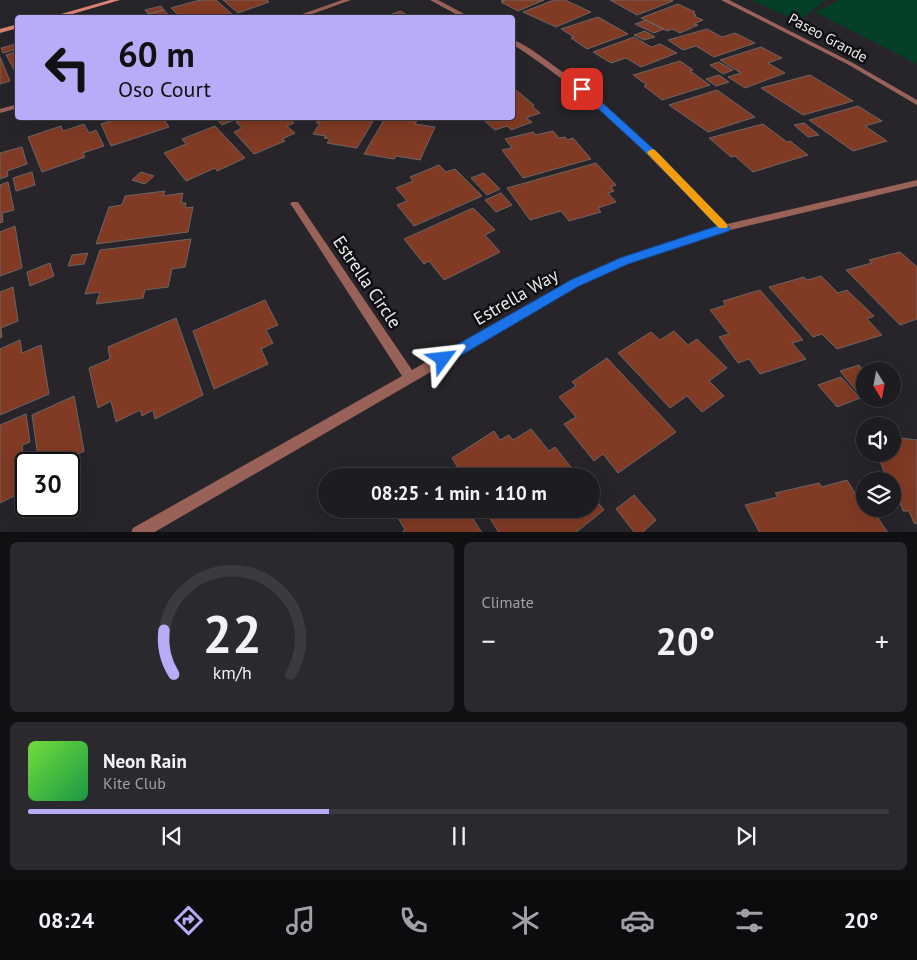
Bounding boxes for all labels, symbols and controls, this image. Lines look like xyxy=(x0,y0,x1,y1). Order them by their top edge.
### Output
street label: Paseo Grande xyxy=(785,9,871,66)
text: 60 m xyxy=(118,31,195,77)
icon: left xyxy=(35,35,100,100)
pin xyxy=(561,68,603,110)
text: Oso Court xyxy=(118,75,211,103)
icon: arrive xyxy=(568,75,596,103)
street label: Estrella Circle xyxy=(328,231,407,332)
street label: Estrella Way xyxy=(469,263,563,330)
position arrow xyxy=(416,332,468,384)
north arrow xyxy=(856,362,901,408)
map controls xyxy=(856,362,901,517)
button: sound xyxy=(856,417,901,462)
speed limit sign: 30 xyxy=(15,452,80,517)
button: layers xyxy=(856,472,901,517)
text: 08:25 · 1 min · 110 m xyxy=(371,481,547,505)
text: Climate xyxy=(482,592,534,612)
text: 22 xyxy=(202,600,261,667)
text: 20° xyxy=(655,616,715,665)
text: − xyxy=(482,622,496,659)
text: + xyxy=(875,622,889,659)
text: km/h xyxy=(212,661,251,684)
text: Neon Rain xyxy=(103,749,187,773)
text: Kite Club xyxy=(103,773,166,793)
icon: previous xyxy=(158,822,186,850)
icon: pause xyxy=(445,822,473,850)
icon: next xyxy=(732,822,760,850)
icon: directions xyxy=(171,903,206,938)
icon: music xyxy=(283,903,318,938)
icon: phone xyxy=(396,903,431,938)
icon: climate xyxy=(508,903,543,938)
icon: car xyxy=(620,903,655,938)
icon: filters xyxy=(732,903,767,938)
text: 08:24 xyxy=(39,906,94,934)
text: 20° xyxy=(844,906,878,934)

